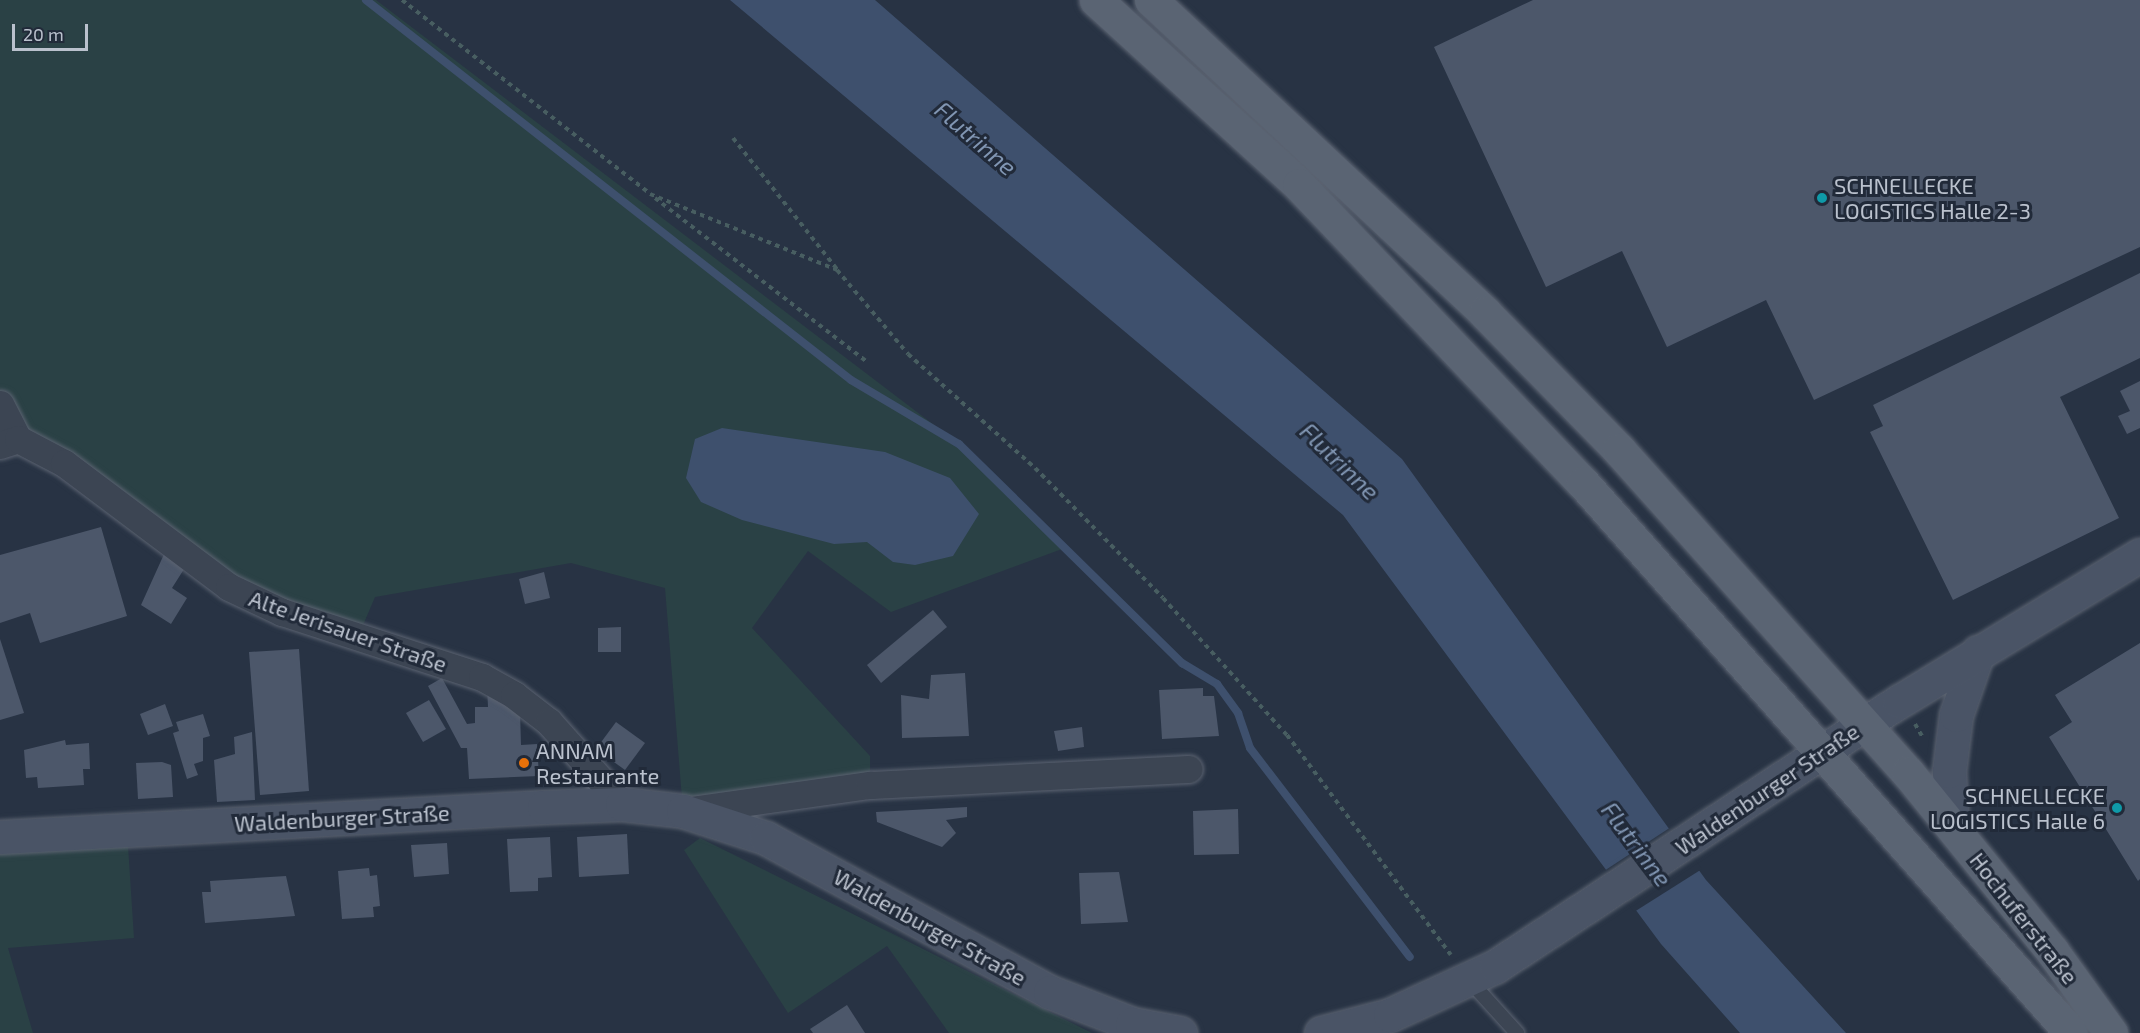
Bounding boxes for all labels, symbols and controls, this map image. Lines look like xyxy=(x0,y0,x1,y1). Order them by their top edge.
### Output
scale bar xyxy=(15,12,92,50)
text: 20 m xyxy=(23,23,64,45)
water label: Flutrinne xyxy=(929,95,1023,181)
place label: SCHNELLECKE LOGISTICS Halle 2-3 xyxy=(1834,172,2031,224)
marker: SCHNELLECKE LOGISTICS Halle 2-3 xyxy=(1815,191,1829,205)
water label: Flutrinne xyxy=(1295,416,1385,506)
street label: Alte Jerisauer Straße xyxy=(245,585,451,677)
street label: Waldenburger Straße xyxy=(1670,718,1864,860)
place label: ANNAM Restaurante xyxy=(536,737,659,788)
marker: ANNAM Restaurante xyxy=(517,756,531,770)
place label: SCHNELLECKE LOGISTICS Halle 6 xyxy=(1930,782,2105,834)
water label: Flutrinne xyxy=(1596,796,1678,892)
street label: Waldenburger Straße xyxy=(233,799,451,837)
marker: SCHNELLECKE LOGISTICS Halle 6 xyxy=(2110,801,2124,815)
street label: Hochuferstraße xyxy=(1965,847,2083,989)
street label: Waldenburger Straße xyxy=(829,863,1031,991)

